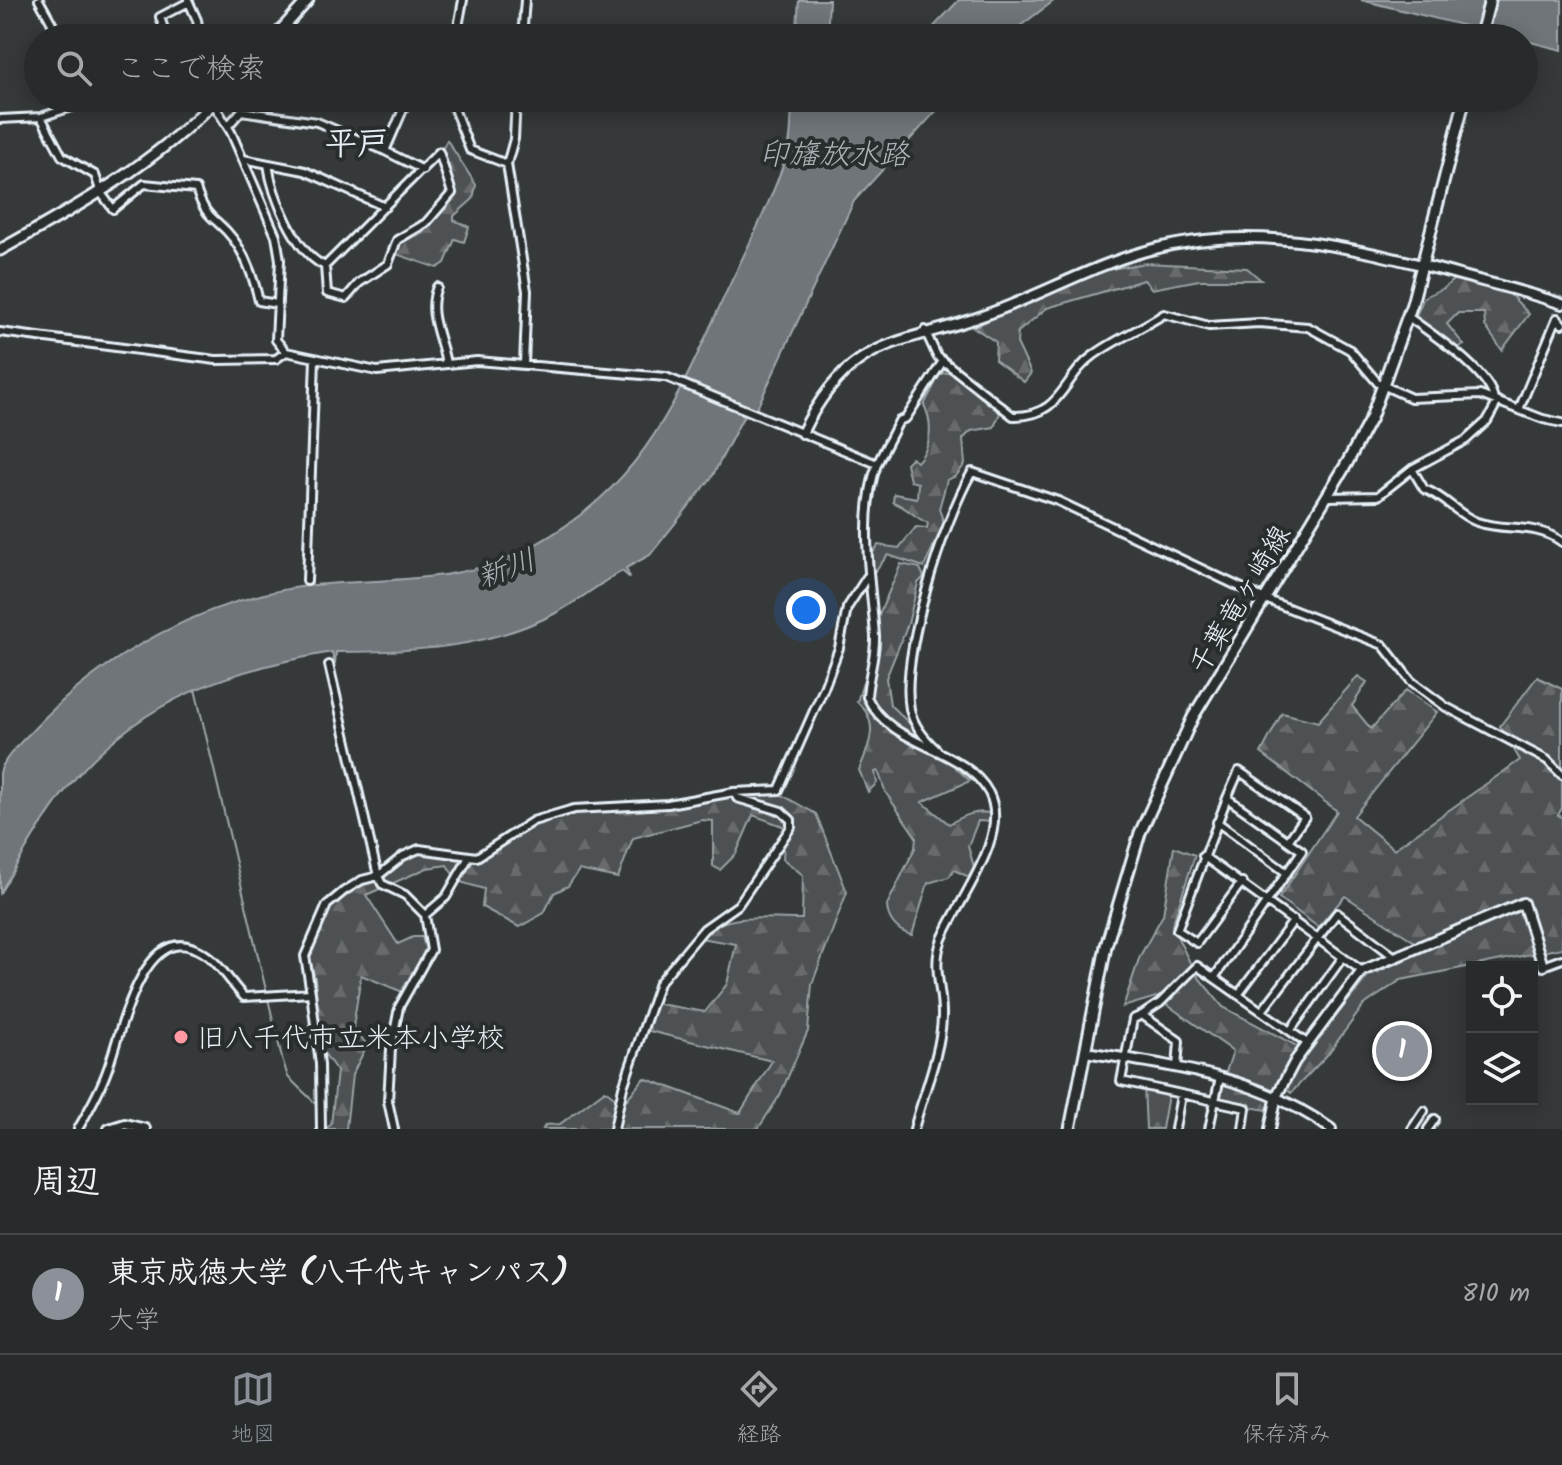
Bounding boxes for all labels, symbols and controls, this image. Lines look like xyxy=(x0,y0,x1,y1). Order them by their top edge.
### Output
search box xyxy=(24,24,1538,112)
icon: search xyxy=(52,46,96,90)
text: ここで検索 xyxy=(116,46,266,94)
district label: 平戸 xyxy=(325,120,389,171)
water label: 印旛放水路 xyxy=(759,132,911,180)
street label: 千葉竜ヶ崎線 xyxy=(1179,517,1304,684)
water label: 新川 xyxy=(470,537,543,603)
your location xyxy=(786,590,826,630)
map controls xyxy=(1466,961,1538,1105)
button: locate xyxy=(1466,961,1538,1033)
place label: 旧八千代市立米本小学校 xyxy=(197,1017,505,1062)
pin: 1 xyxy=(1376,1021,1428,1081)
marker: 旧八千代市立米本小学校 xyxy=(172,1028,190,1046)
button: layers xyxy=(1466,1033,1538,1105)
text: 周辺 xyxy=(32,1156,100,1210)
text: 東京成徳大学 (八千代キャンパス) xyxy=(108,1250,569,1298)
text: 1 xyxy=(54,1273,62,1315)
text: 810 m xyxy=(1462,1273,1530,1315)
text: 大学 xyxy=(108,1300,160,1342)
tab: 地図 xyxy=(231,1367,275,1453)
tab: 経路 xyxy=(737,1367,781,1453)
tab: 保存済み xyxy=(1243,1367,1331,1453)

